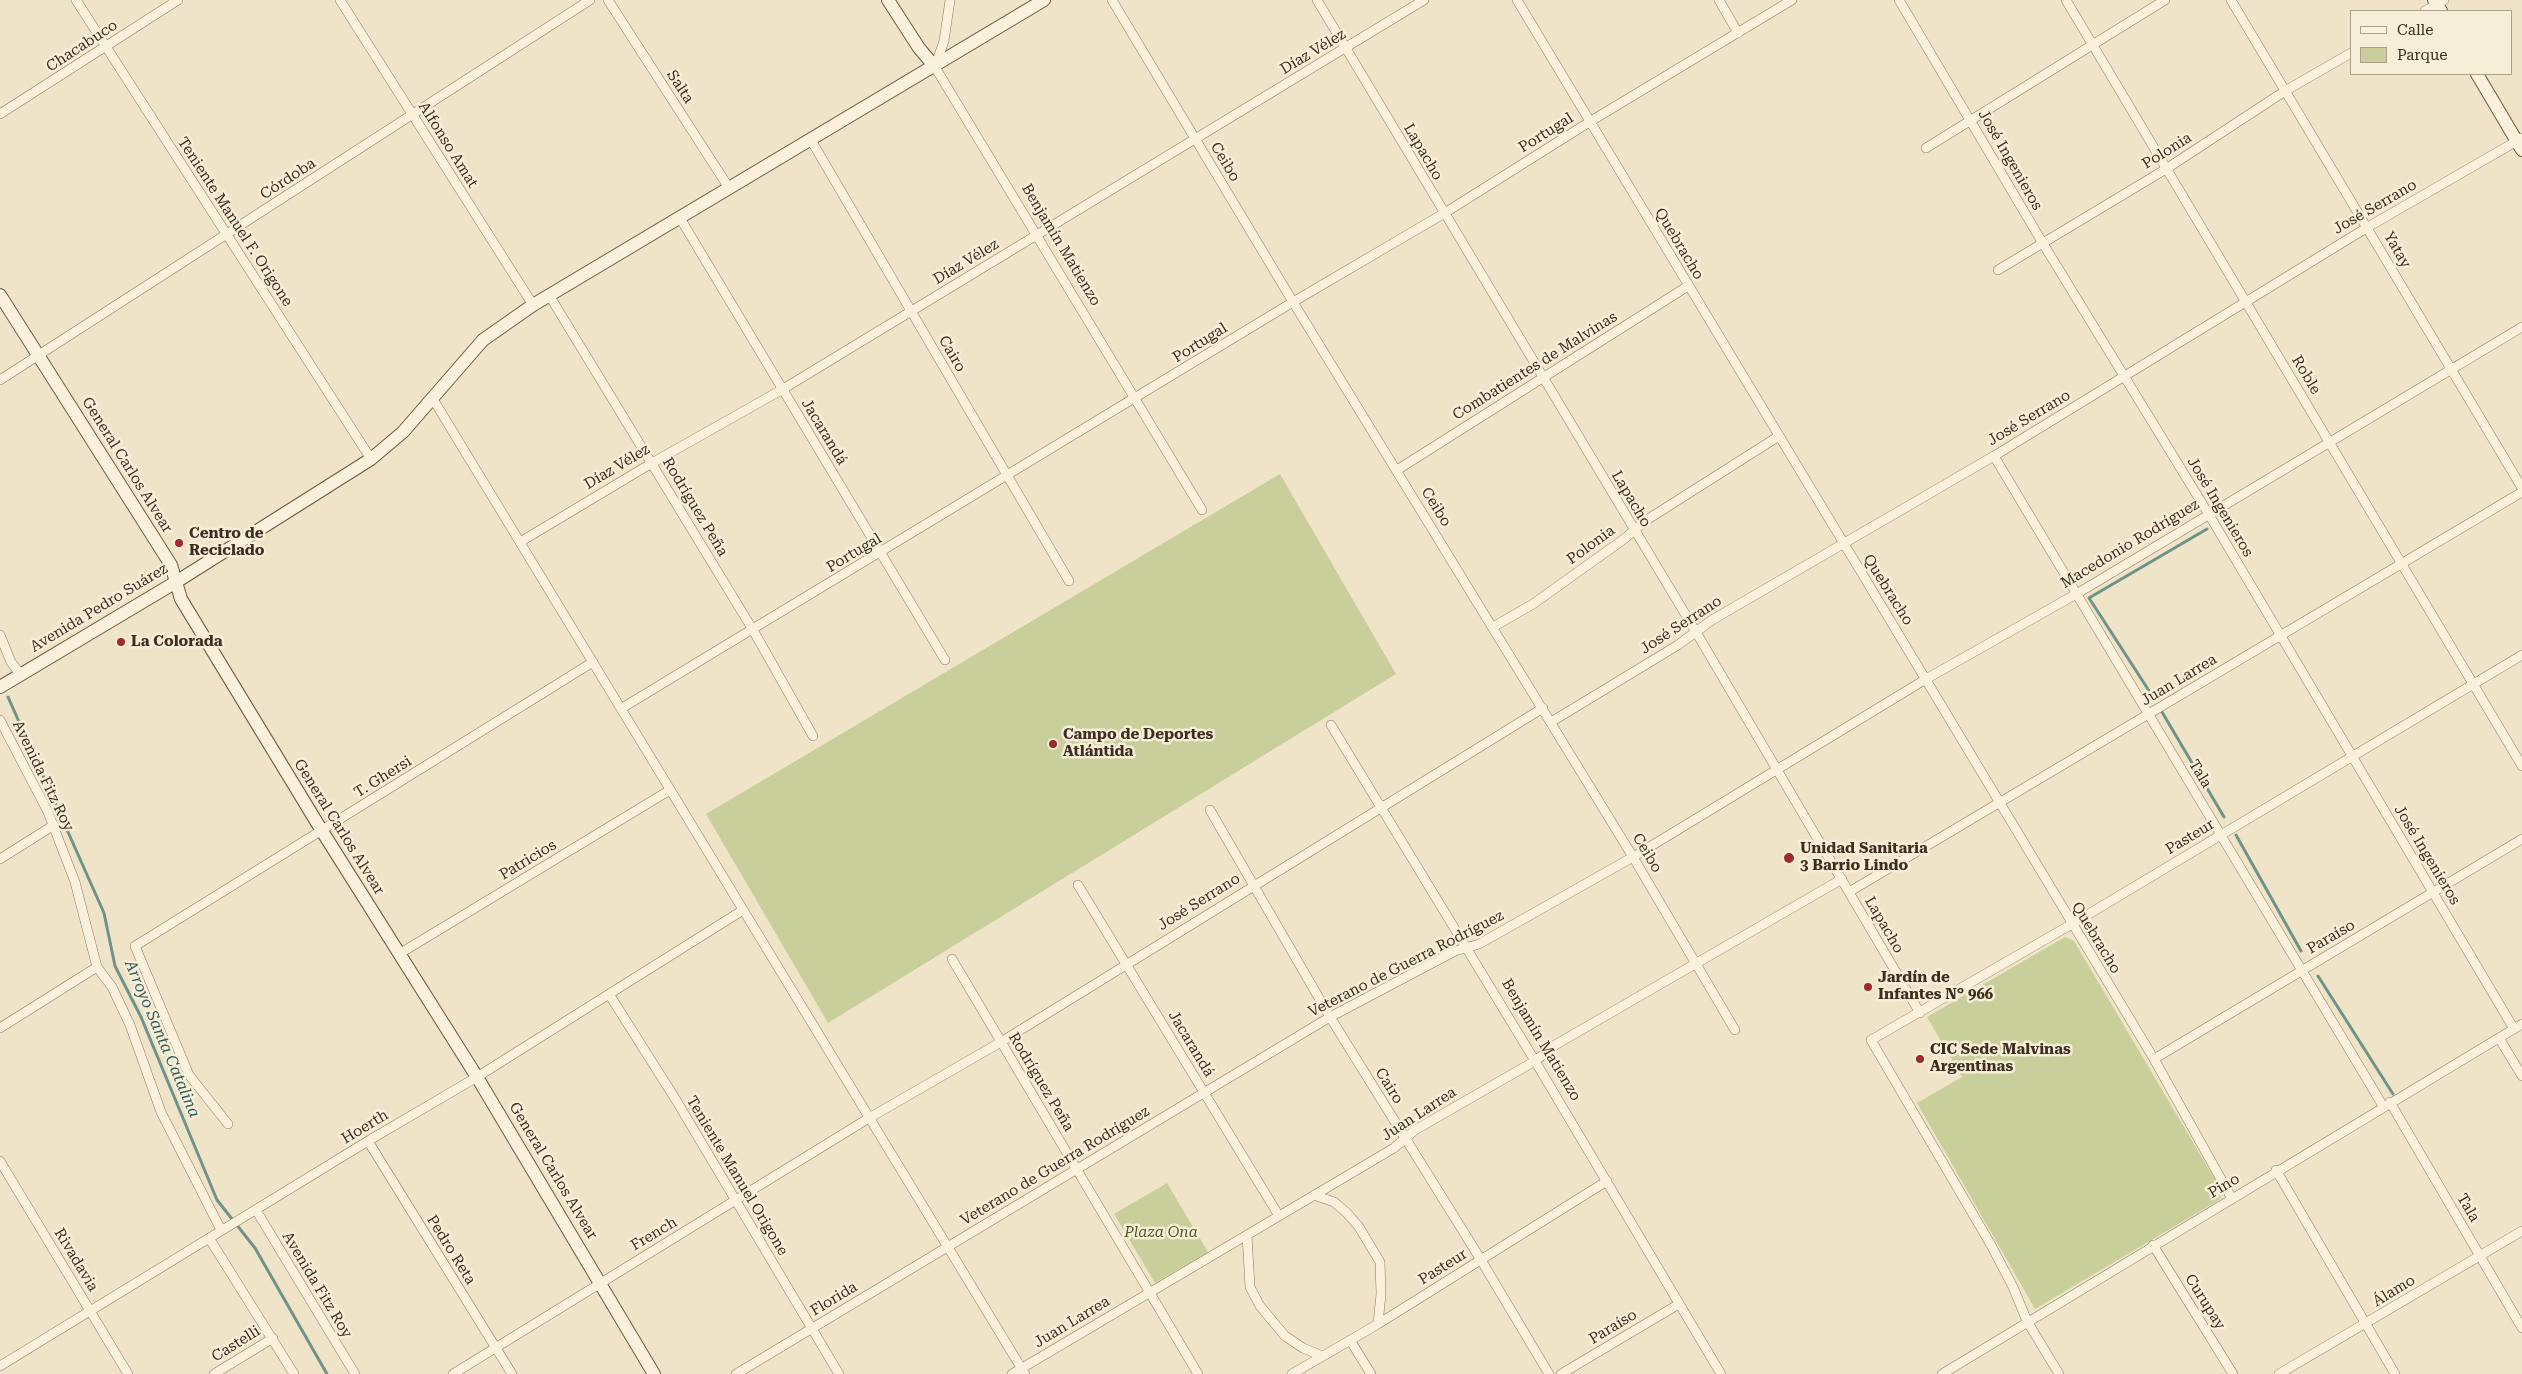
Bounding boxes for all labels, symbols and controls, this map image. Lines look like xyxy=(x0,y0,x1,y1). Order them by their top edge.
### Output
legend xyxy=(2350,10,2512,75)
street label: Chacabuco xyxy=(43,16,121,76)
text: Calle xyxy=(2397,21,2433,39)
street label: Díaz Vélez xyxy=(1277,26,1349,78)
text: Parque xyxy=(2397,46,2448,64)
street label: Salta xyxy=(663,67,697,107)
street label: Alfonso Amat xyxy=(414,99,482,191)
street label: José Ingenieros xyxy=(1974,106,2046,214)
street label: Portugal xyxy=(1515,109,1577,157)
street label: Lapacho xyxy=(1400,120,1446,184)
street label: Polonia xyxy=(2139,129,2195,173)
street label: Teniente Manuel F. Origone xyxy=(173,134,297,310)
street label: Ceibo xyxy=(1206,139,1244,185)
street label: Córdoba xyxy=(257,154,319,204)
street label: José Serrano xyxy=(2330,176,2420,238)
street label: Benjamín Matienzo xyxy=(1017,181,1105,309)
street label: Quebracho xyxy=(1651,205,1707,283)
street label: Yatay xyxy=(2379,229,2415,271)
street label: Díaz Vélez xyxy=(930,236,1002,288)
street label: Combatientes de Malvinas xyxy=(1449,308,1621,424)
street label: Portugal xyxy=(1169,319,1231,367)
street label: Cairo xyxy=(934,333,970,375)
street label: Roble xyxy=(2287,352,2325,398)
street label: José Serrano xyxy=(1984,386,2074,450)
street label: General Carlos Alvear xyxy=(78,394,176,536)
street label: Jacarandá xyxy=(797,396,851,468)
street label: Díaz Vélez xyxy=(581,441,653,493)
street label: Rodríguez Peña xyxy=(658,454,732,560)
street label: José Ingenieros xyxy=(2183,454,2257,560)
street label: Lapacho xyxy=(1607,468,1655,530)
street label: Ceibo xyxy=(1417,484,1455,530)
street label: Macedonio Rodríguez xyxy=(2058,496,2202,592)
street label: Polonia xyxy=(1563,522,1619,568)
place label: Centro de Reciclado xyxy=(189,525,264,560)
street label: Portugal xyxy=(823,530,885,576)
marker: Centro de Reciclado xyxy=(173,537,185,549)
street label: Quebracho xyxy=(1859,551,1917,629)
street label: Avenida Pedro Suárez xyxy=(27,560,171,656)
street label: José Serrano xyxy=(1637,592,1725,658)
place label: La Colorada xyxy=(131,633,222,651)
marker: La Colorada xyxy=(115,636,127,648)
street label: Juan Larrea xyxy=(2138,650,2220,710)
street label: Avenida Fitz Roy xyxy=(8,718,78,834)
place label: Campo de Deportes Atlántida xyxy=(1063,726,1213,761)
marker: Campo de Deportes Atlántida xyxy=(1047,738,1059,750)
street label: T. Ghersi xyxy=(351,752,415,802)
street label: General Carlos Alvear xyxy=(290,756,388,898)
street label: Tala xyxy=(2185,757,2215,791)
street label: José Ingenieros xyxy=(2390,802,2464,908)
street label: Pasteur xyxy=(2162,815,2218,859)
street label: Ceibo xyxy=(1628,830,1666,876)
street label: Patricios xyxy=(496,836,560,884)
place label: Unidad Sanitaria 3 Barrio Lindo xyxy=(1800,840,1928,875)
marker: Unidad Sanitaria 3 Barrio Lindo xyxy=(1782,851,1796,865)
street label: José Serrano xyxy=(1155,870,1243,934)
street label: Lapacho xyxy=(1861,893,1907,957)
street label: Quebracho xyxy=(2068,899,2124,977)
street label: Veterano de Guerra Rodríguez xyxy=(1305,907,1507,1021)
street label: Paraíso xyxy=(2304,916,2358,958)
water label: Arroyo Santa Catalina xyxy=(120,958,204,1120)
place label: Jardín de Infantes N° 966 xyxy=(1878,969,1993,1004)
street label: Benjamín Matienzo xyxy=(1497,976,1585,1104)
marker: Jardín de Infantes N° 966 xyxy=(1862,981,1874,993)
street label: Jacarandá xyxy=(1164,1008,1218,1080)
street label: Rodríguez Peña xyxy=(1004,1029,1078,1135)
place label: CIC Sede Malvinas Argentinas xyxy=(1930,1041,2071,1076)
marker: CIC Sede Malvinas Argentinas xyxy=(1914,1053,1926,1065)
street label: Cairo xyxy=(1371,1065,1407,1107)
street label: Juan Larrea xyxy=(1378,1083,1460,1145)
street label: Teniente Manuel Origone xyxy=(682,1093,792,1259)
street label: General Carlos Alvear xyxy=(505,1099,601,1243)
street label: Veterano de Guerra Rodríguez xyxy=(957,1102,1153,1230)
street label: Hoerth xyxy=(338,1106,392,1148)
street label: Pino xyxy=(2205,1170,2243,1202)
street label: Tala xyxy=(2453,1191,2483,1225)
street label: Pedro Reta xyxy=(423,1212,479,1288)
street label: French xyxy=(628,1213,680,1255)
park label: Plaza Ona xyxy=(1124,1224,1198,1242)
street label: Rivadavia xyxy=(50,1225,102,1295)
street label: Avenida Fitz Roy xyxy=(278,1229,356,1341)
street label: Pasteur xyxy=(1415,1245,1471,1289)
street label: Curupay xyxy=(2181,1271,2229,1333)
street label: Álamo xyxy=(2369,1271,2419,1311)
street label: Florida xyxy=(807,1278,861,1320)
street label: Juan Larrea xyxy=(1031,1292,1113,1352)
street label: Paraíso xyxy=(1586,1306,1640,1348)
street label: Castelli xyxy=(209,1322,263,1366)

